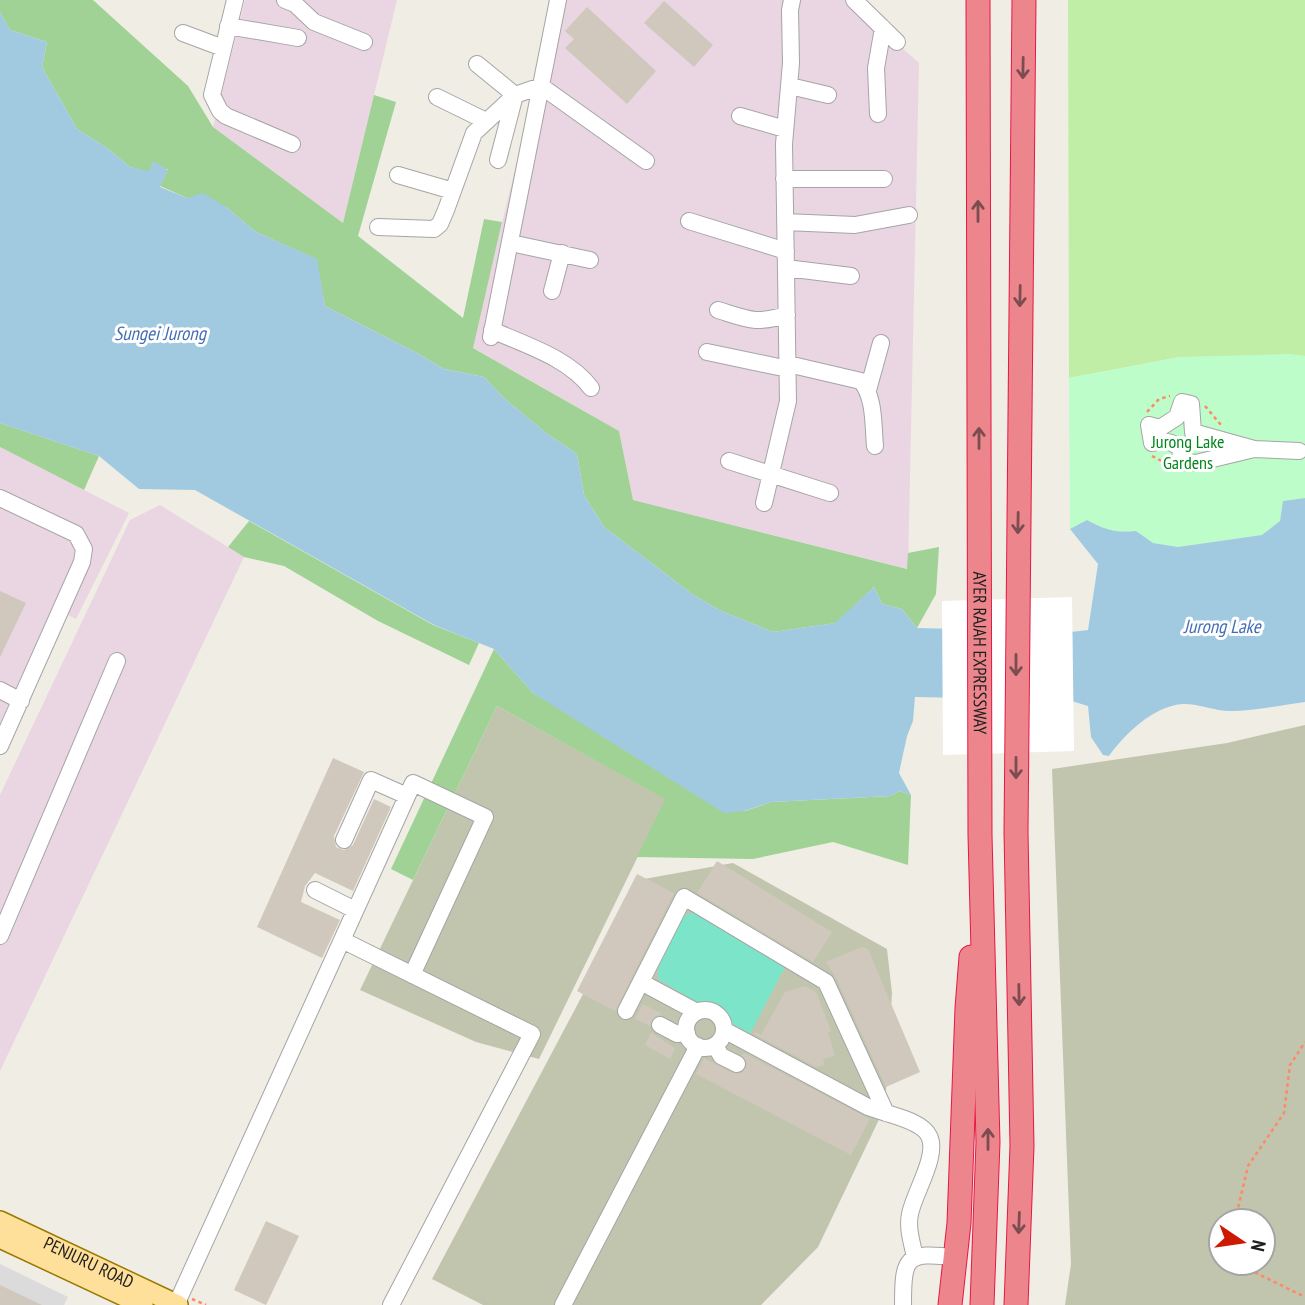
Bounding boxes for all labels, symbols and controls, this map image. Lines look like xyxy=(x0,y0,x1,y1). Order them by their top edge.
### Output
one-way arrow xyxy=(1016,56,1030,79)
one-way arrow xyxy=(971,199,985,222)
one-way arrow xyxy=(1013,284,1027,307)
water label: Sungei Jurong xyxy=(114,321,208,345)
one-way arrow xyxy=(972,427,986,450)
park label: Jurong Lake Gardens xyxy=(1150,430,1225,474)
one-way arrow xyxy=(1011,511,1024,534)
street label: AYER RAJAH EXPRESSWAY xyxy=(968,571,992,735)
water label: Jurong Lake xyxy=(1182,614,1262,638)
one-way arrow xyxy=(1009,653,1023,676)
one-way arrow xyxy=(1009,756,1023,779)
one-way arrow xyxy=(1012,984,1026,1007)
one-way arrow xyxy=(981,1128,995,1151)
north arrow xyxy=(1207,1207,1277,1277)
one-way arrow xyxy=(1012,1211,1025,1234)
street label: PENJURU ROAD xyxy=(40,1231,138,1293)
text: N xyxy=(1246,1238,1271,1254)

